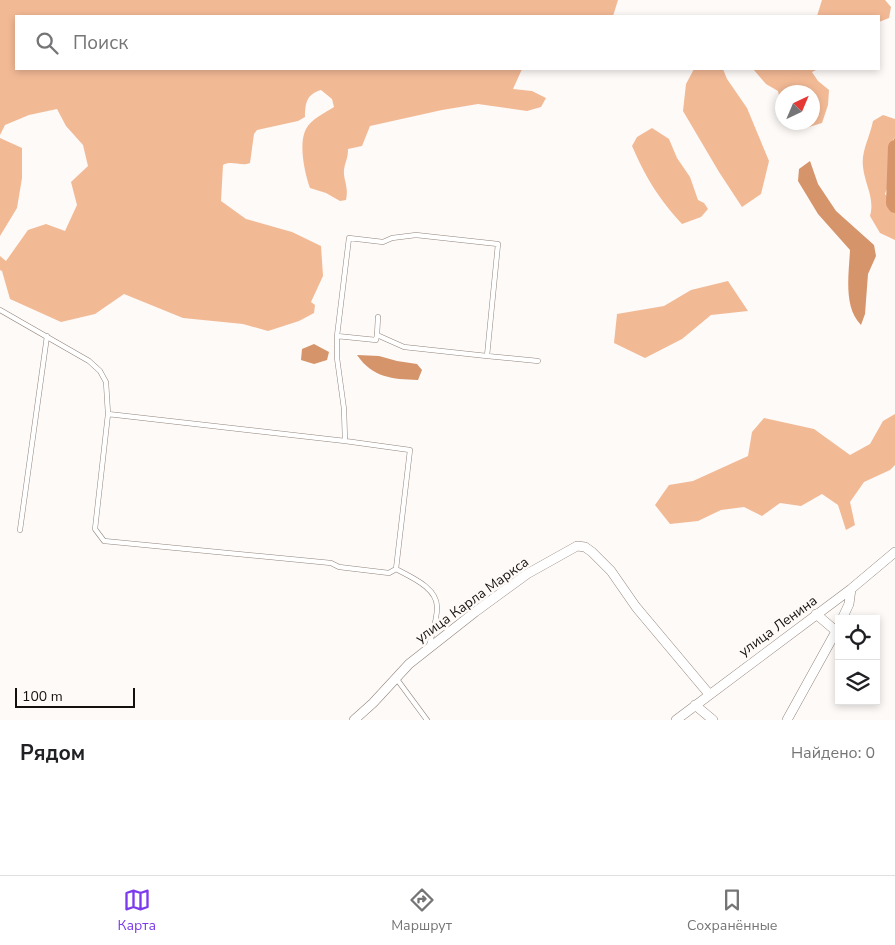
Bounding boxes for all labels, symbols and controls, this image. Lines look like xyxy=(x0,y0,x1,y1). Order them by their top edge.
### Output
search box xyxy=(15,15,880,70)
icon: search xyxy=(33,29,61,57)
text: Поиск xyxy=(73,30,128,56)
north arrow xyxy=(775,85,820,130)
street label: улица Карла Маркса xyxy=(411,552,533,648)
street label: улица Ленина xyxy=(735,591,821,661)
map controls xyxy=(835,615,880,705)
button: locate xyxy=(835,615,880,660)
button: layers xyxy=(835,660,880,705)
scale bar xyxy=(15,685,135,708)
text: 100 m xyxy=(22,687,63,706)
text: Рядом xyxy=(20,739,85,767)
text: Найдено: 0 xyxy=(791,742,875,764)
tab: Карта xyxy=(118,886,156,935)
tab: Маршрут xyxy=(391,886,452,935)
tab: Сохранённые xyxy=(687,886,777,935)

